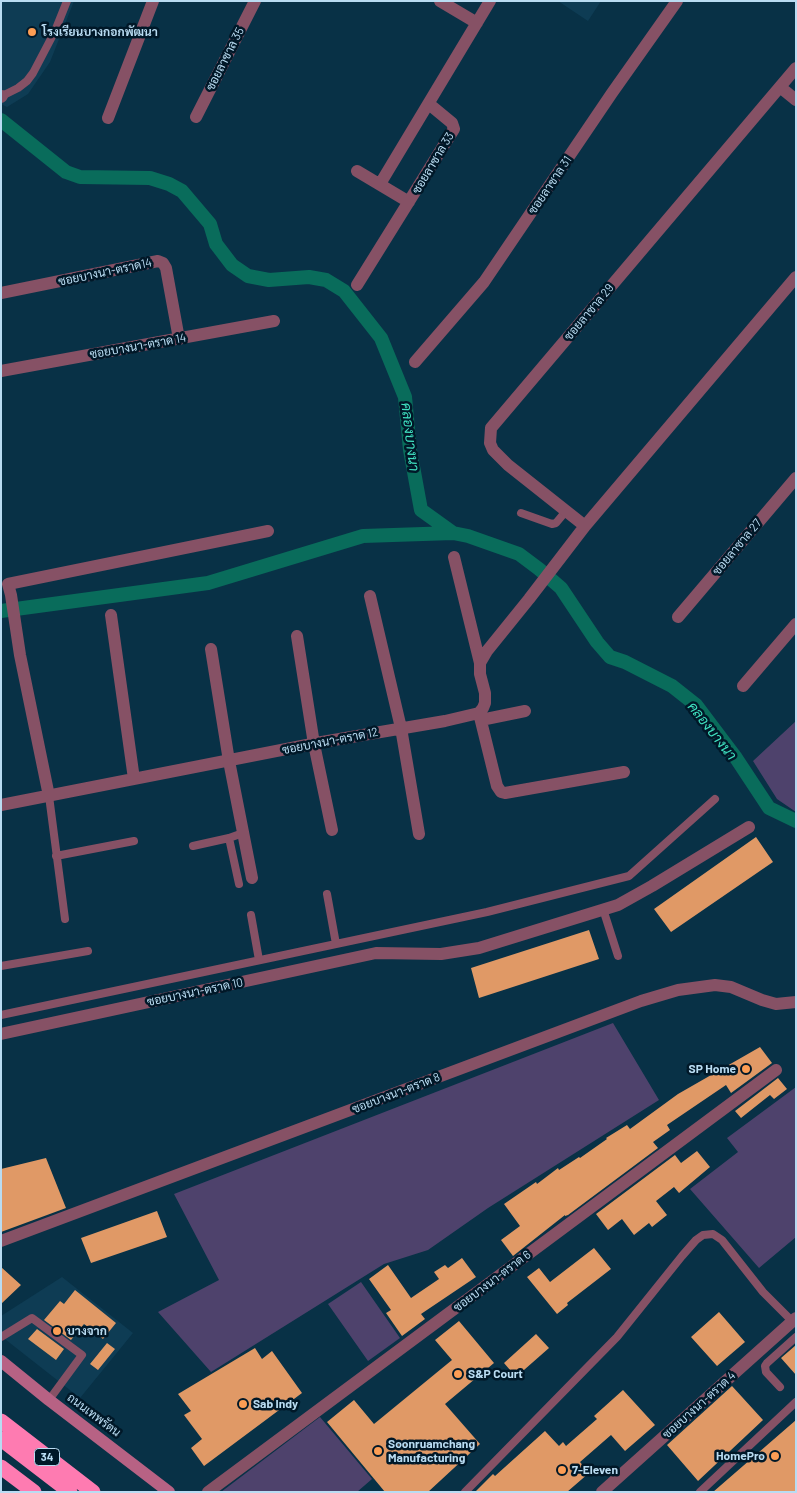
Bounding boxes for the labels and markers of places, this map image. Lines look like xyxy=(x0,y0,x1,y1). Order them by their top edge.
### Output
place label: โรงเรียนบางกอกพัฒนา xyxy=(42,25,158,39)
marker: โรงเรียนบางกอกพัฒนา xyxy=(26,26,38,38)
place label: SP Home xyxy=(689,1062,736,1076)
marker: SP Home xyxy=(740,1063,752,1075)
place label: บางจาก xyxy=(67,1324,107,1338)
marker: บางจาก xyxy=(51,1325,63,1337)
place label: S&P Court xyxy=(468,1367,523,1381)
marker: S&P Court xyxy=(452,1368,464,1380)
place label: Sab Indy xyxy=(253,1397,298,1411)
marker: Sab Indy xyxy=(237,1398,249,1410)
place label: Soonruamchang Manufacturing xyxy=(388,1437,475,1465)
marker: Soonruamchang Manufacturing xyxy=(372,1445,384,1457)
place label: HomePro xyxy=(716,1449,765,1463)
marker: HomePro xyxy=(769,1450,781,1462)
place label: 7-Eleven xyxy=(572,1463,618,1477)
marker: 7-Eleven xyxy=(556,1464,568,1476)

